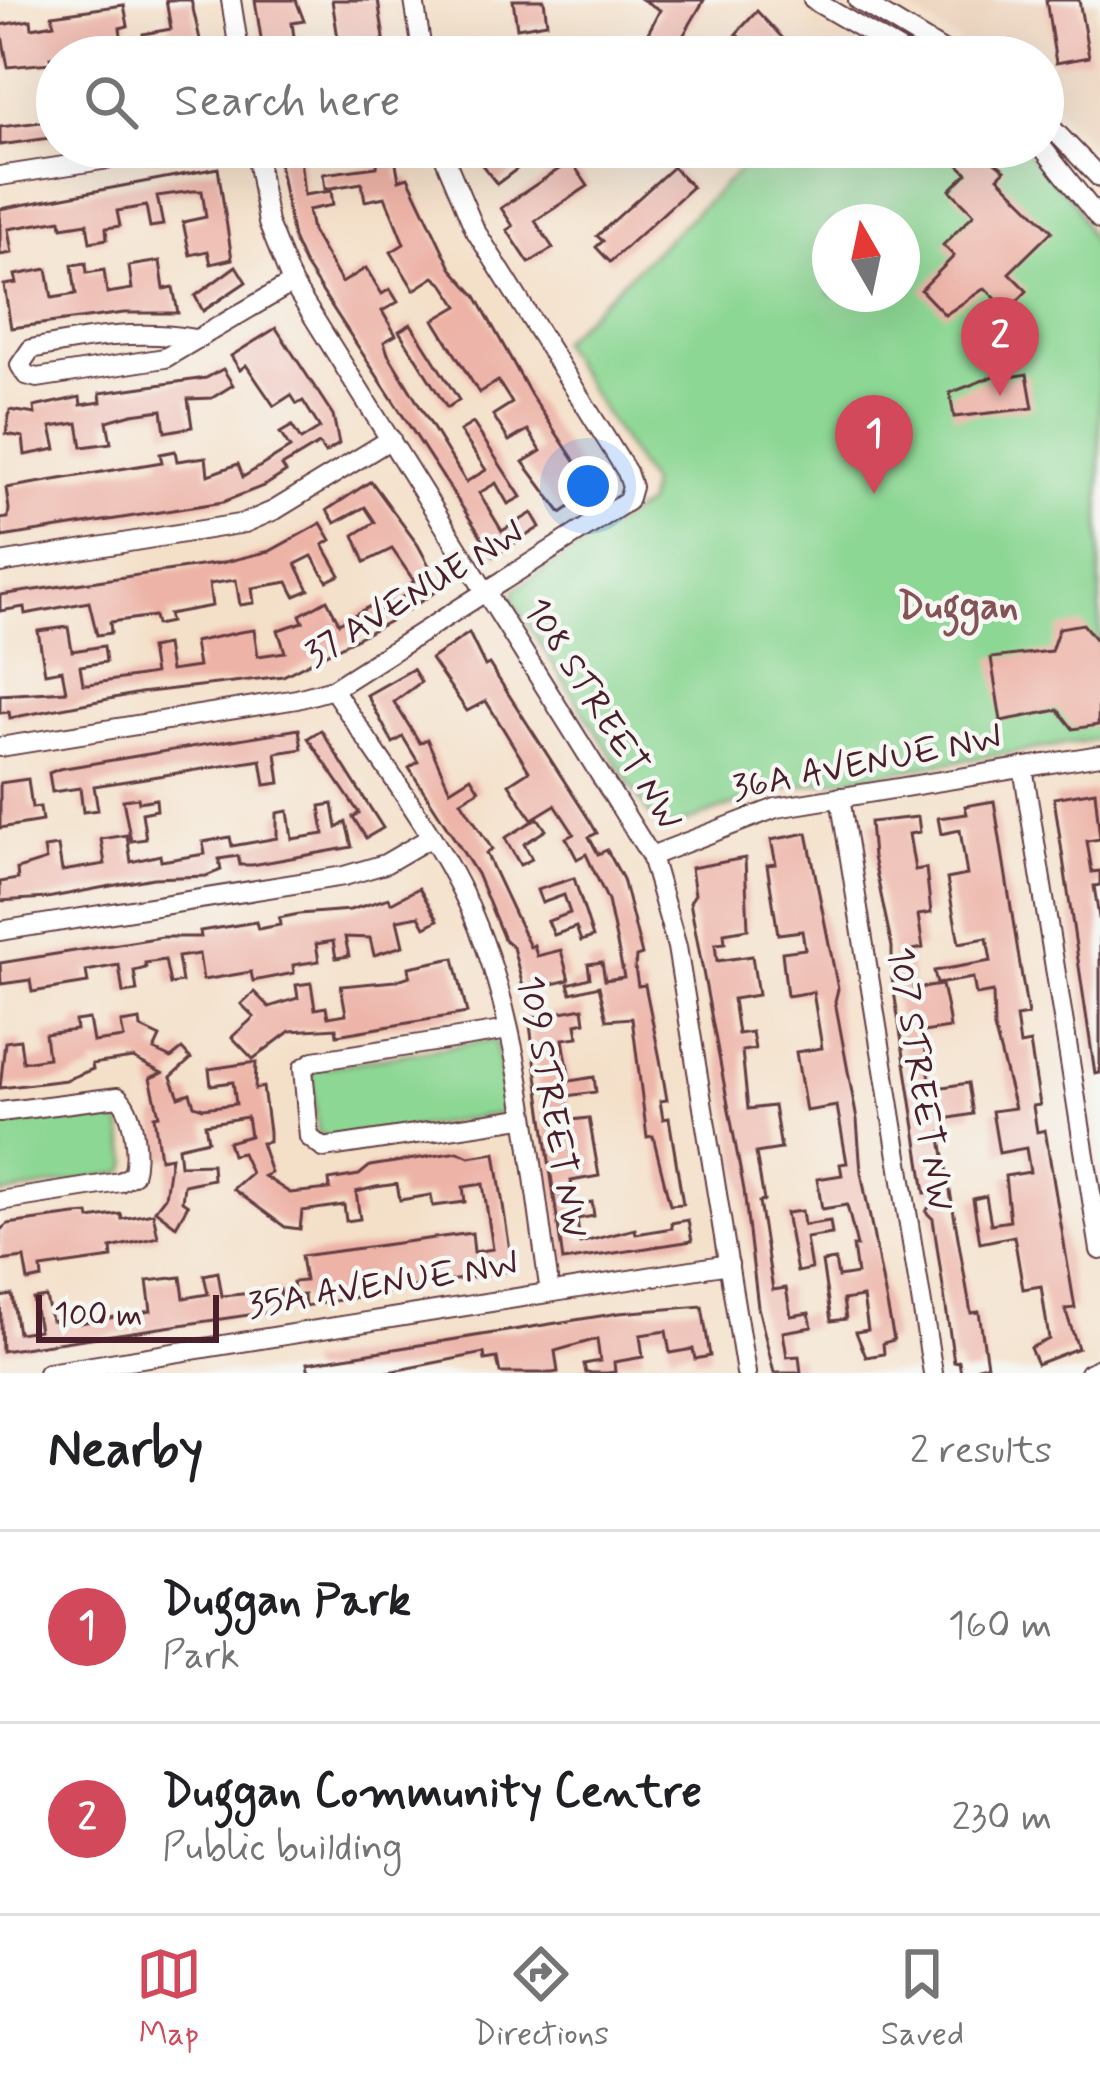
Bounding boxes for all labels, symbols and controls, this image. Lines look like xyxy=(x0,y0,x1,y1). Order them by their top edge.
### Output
search box xyxy=(36,36,1064,168)
icon: search xyxy=(78,69,144,135)
text: Search here xyxy=(174,73,401,132)
north arrow xyxy=(812,204,920,312)
pin: 2 xyxy=(961,297,1039,396)
pin: 1 xyxy=(835,395,913,494)
your location xyxy=(558,456,618,516)
street label: 37 AVENUE NW xyxy=(297,511,533,679)
district label: Duggan xyxy=(898,582,1018,637)
street label: 108 STREET NW xyxy=(512,590,692,840)
street label: 36A AVENUE NW xyxy=(728,715,1006,813)
street label: 107 STREET NW xyxy=(875,944,963,1214)
street label: 109 STREET NW xyxy=(505,972,597,1242)
street label: 35A AVENUE NW xyxy=(245,1241,521,1331)
scale bar xyxy=(36,1289,219,1342)
text: 100 m xyxy=(54,1294,143,1338)
text: Nearby xyxy=(48,1418,203,1484)
text: 2 results xyxy=(910,1426,1052,1477)
text: Duggan Park xyxy=(162,1572,411,1631)
text: 1 xyxy=(78,1601,96,1652)
text: 160 m xyxy=(948,1601,1052,1652)
text: Park xyxy=(162,1631,240,1682)
text: Duggan Community Centre xyxy=(162,1764,702,1823)
text: 2 xyxy=(77,1793,97,1844)
text: 230 m xyxy=(951,1793,1052,1844)
text: Public building xyxy=(162,1823,402,1874)
tab: Map xyxy=(136,1941,202,2057)
tab: Directions xyxy=(473,1941,609,2057)
tab: Saved xyxy=(881,1941,964,2057)

